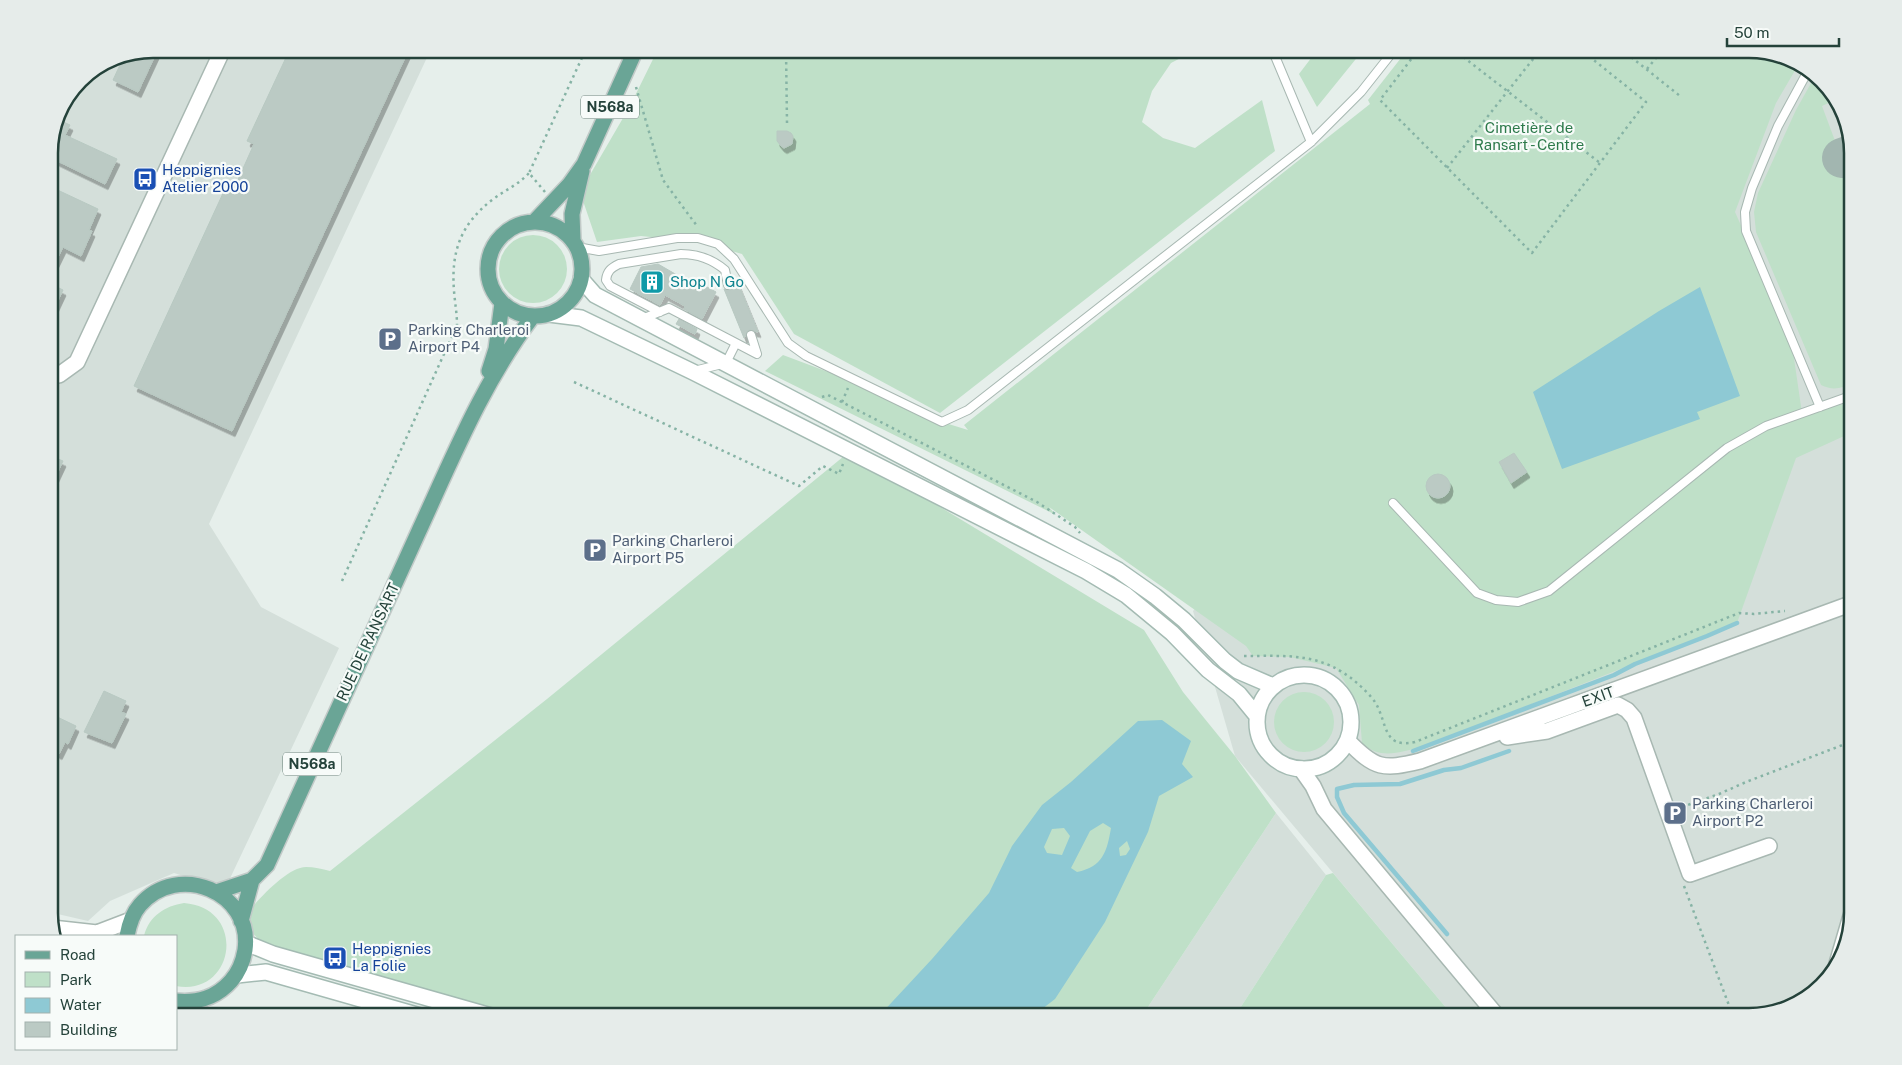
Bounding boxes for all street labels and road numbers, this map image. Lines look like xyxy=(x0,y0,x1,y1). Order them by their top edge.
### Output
road number: N568a xyxy=(581,95,639,118)
street label: RUE DE RANSART xyxy=(333,580,402,703)
street label: EXIT xyxy=(1579,683,1616,710)
road number: N568a xyxy=(283,752,341,776)

